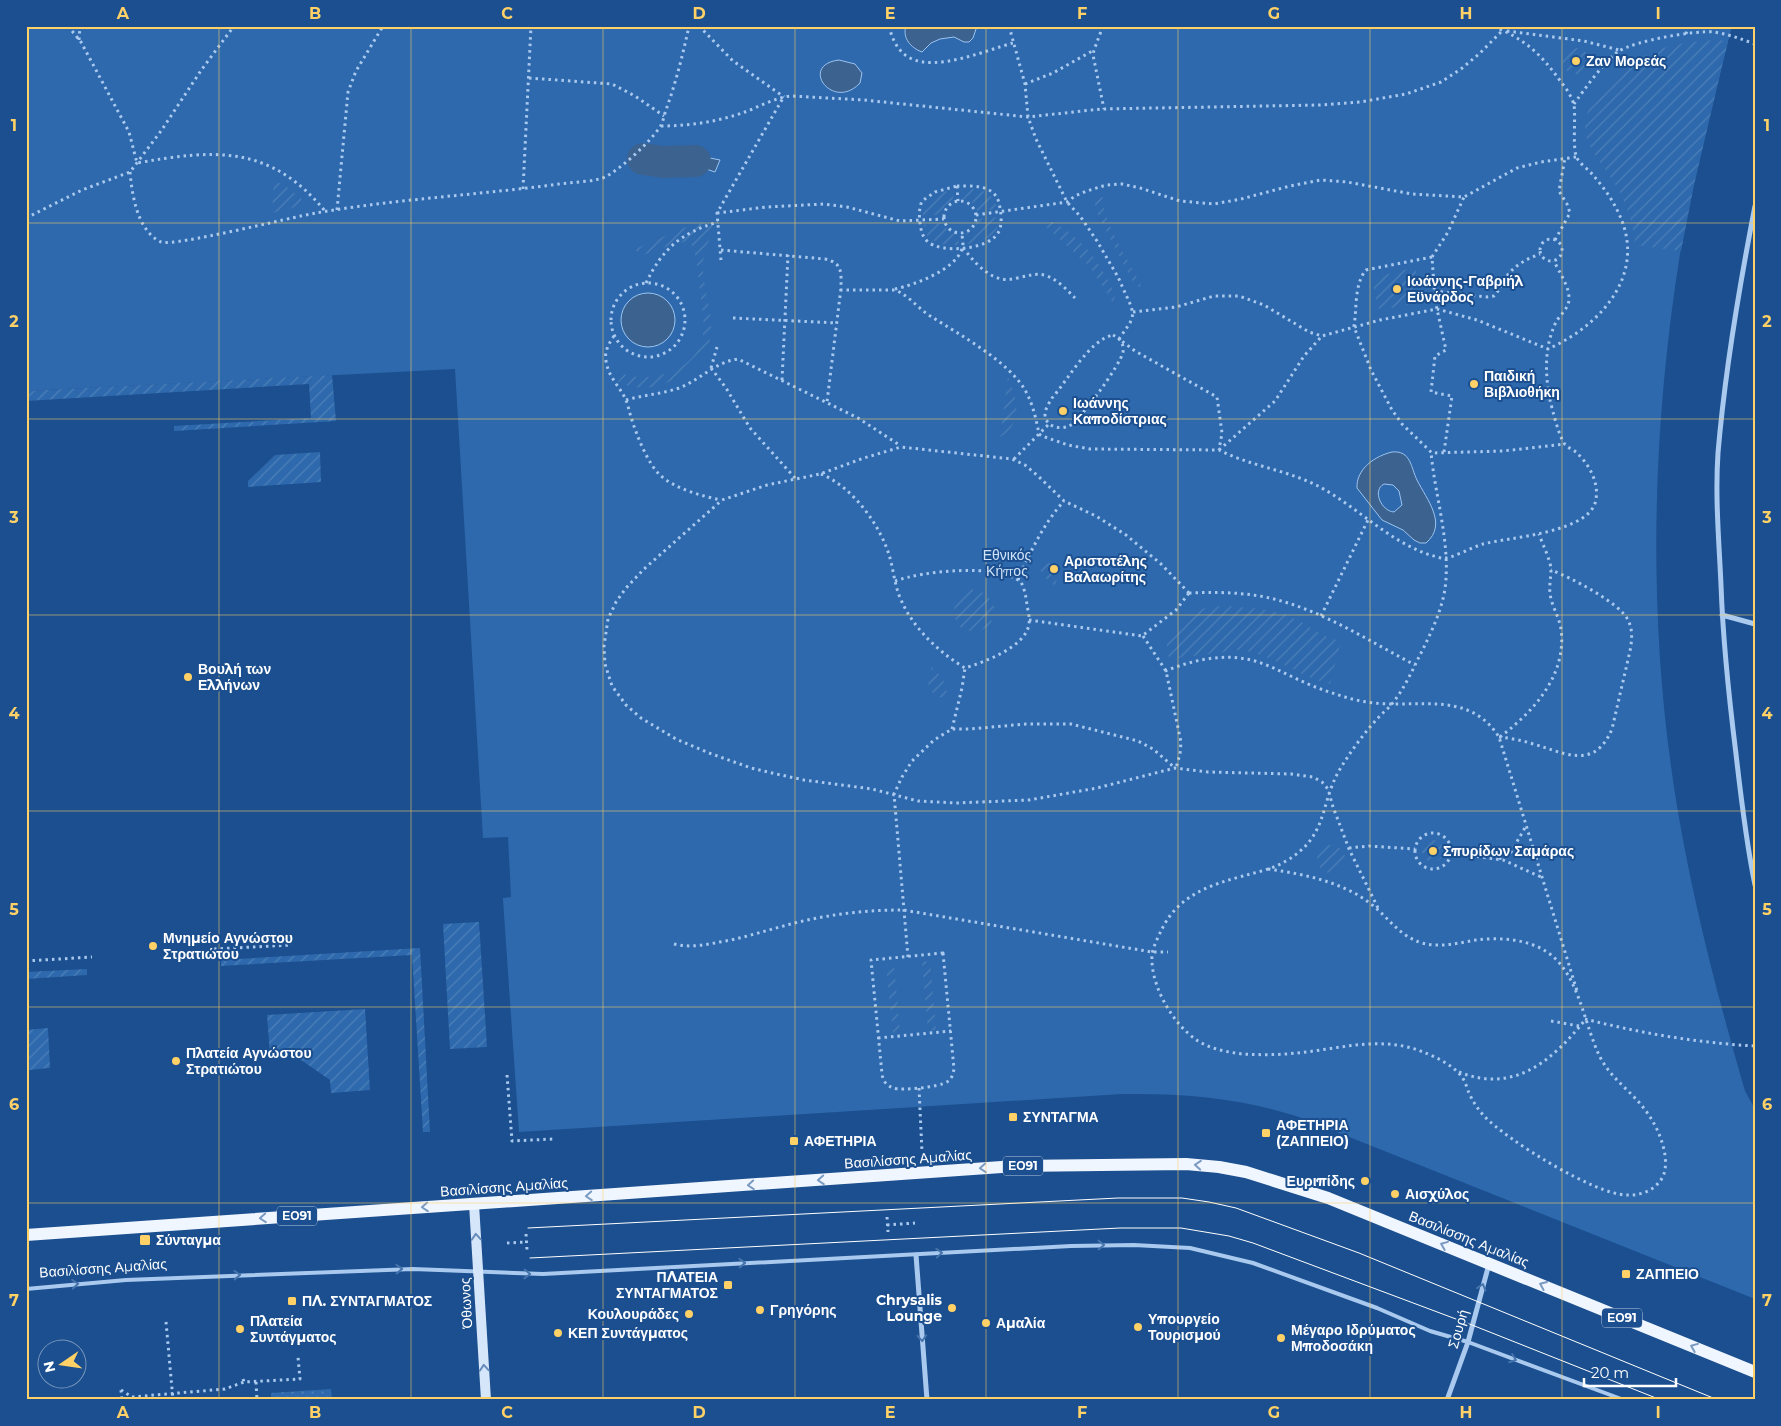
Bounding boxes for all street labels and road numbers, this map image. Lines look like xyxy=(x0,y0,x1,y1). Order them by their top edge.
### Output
street label: Βασιλίσσης Αμαλίας xyxy=(844,1146,973,1172)
road number: ΕΟ91 xyxy=(1003,1156,1043,1176)
street label: Βασιλίσσης Αμαλίας xyxy=(440,1174,569,1200)
road number: ΕΟ91 xyxy=(277,1206,317,1226)
street label: Βασιλίσσης Αμαλίας xyxy=(1406,1207,1532,1271)
street label: Βασιλίσσης Αμαλίας xyxy=(39,1255,168,1281)
street label: Όθωνος xyxy=(456,1277,476,1330)
street label: Σουρή xyxy=(1444,1307,1472,1351)
road number: ΕΟ91 xyxy=(1602,1309,1642,1328)

